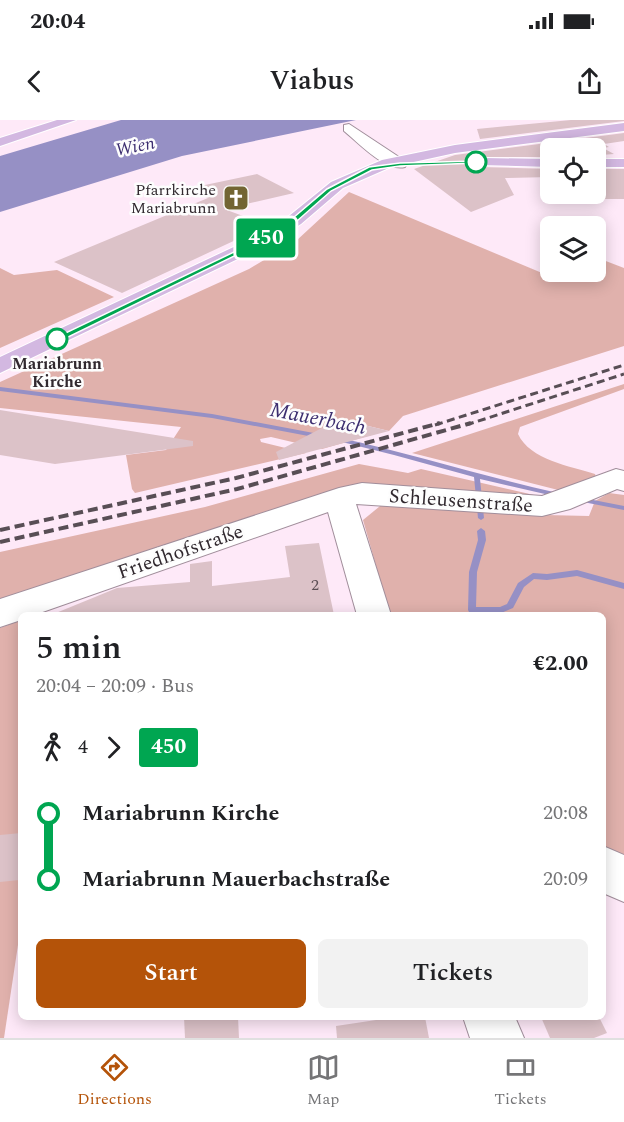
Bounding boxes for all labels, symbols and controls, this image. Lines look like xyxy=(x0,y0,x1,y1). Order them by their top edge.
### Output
text: 20:04 xyxy=(30,5,85,38)
text: Viabus xyxy=(269,60,355,102)
icon: back xyxy=(18,65,51,98)
icon: share xyxy=(573,65,606,98)
water label: Wien xyxy=(113,129,158,164)
map controls xyxy=(540,138,606,282)
button: locate xyxy=(540,138,606,204)
unlabelled marker xyxy=(465,151,487,173)
place label: Pfarrkirche Mariabrunn xyxy=(131,178,216,220)
church icon: Pfarrkirche Mariabrunn xyxy=(221,183,251,213)
button: layers xyxy=(540,216,606,282)
line badge: 450 xyxy=(232,218,300,258)
text: 450 xyxy=(248,222,284,254)
marker: Mariabrunn Kirche xyxy=(46,328,68,350)
place label: Mariabrunn Kirche xyxy=(12,352,102,394)
water label: Mauerbach xyxy=(267,394,369,444)
street label: Schleusenstraße xyxy=(388,481,534,521)
street label: Friedhofstraße xyxy=(113,516,247,588)
house number: 2 xyxy=(311,573,319,597)
text: 5 min xyxy=(36,623,122,673)
text: €2.00 xyxy=(533,647,588,680)
text: 20:04 – 20:09 · Bus xyxy=(36,671,194,701)
icon: walk xyxy=(36,731,69,764)
icon: forward xyxy=(97,731,130,764)
text: 450 xyxy=(151,731,186,763)
text: 4 xyxy=(78,732,88,762)
text: Mariabrunn Kirche xyxy=(82,797,280,830)
text: 20:08 xyxy=(543,798,588,828)
text: Mariabrunn Mauerbachstraße xyxy=(82,863,390,896)
text: 20:09 xyxy=(543,864,588,894)
button: Start xyxy=(36,939,306,1008)
button: Tickets xyxy=(318,939,588,1008)
tab: Directions xyxy=(77,1051,152,1111)
tab: Map xyxy=(307,1051,340,1111)
tab: Tickets xyxy=(494,1051,547,1111)

